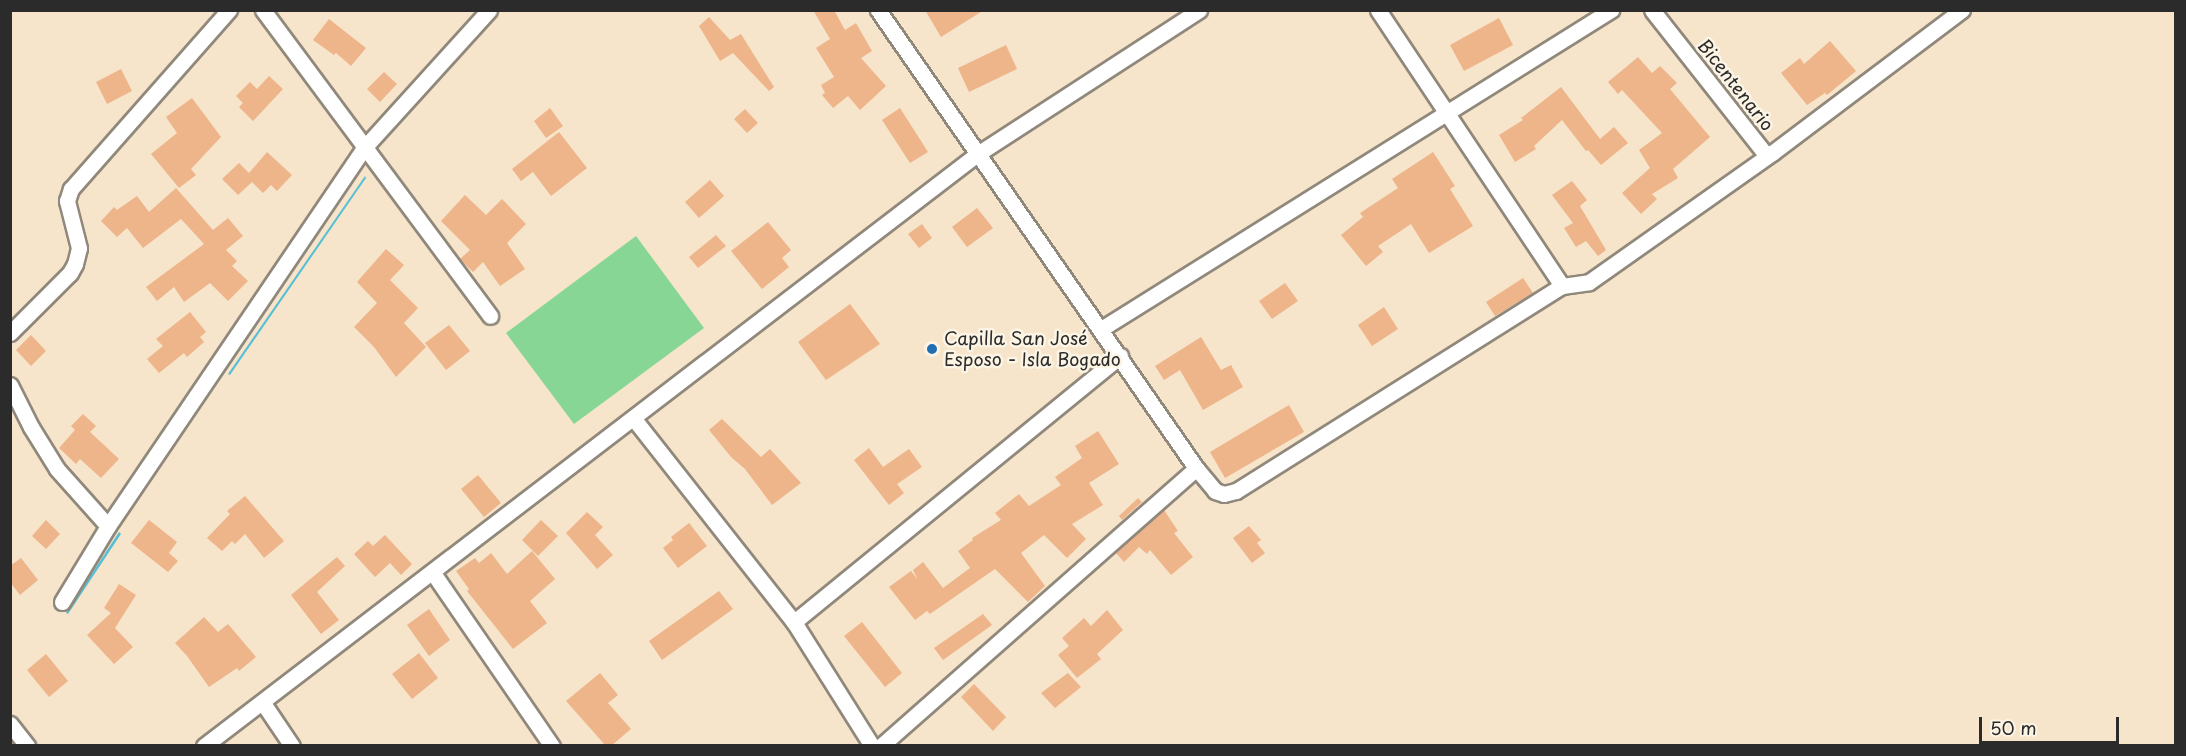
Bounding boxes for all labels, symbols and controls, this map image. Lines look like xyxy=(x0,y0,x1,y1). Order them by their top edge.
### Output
street label: Bicentenario xyxy=(1694,35,1778,135)
place label: Capilla San José Esposo - Isla Bogado xyxy=(944,328,1121,370)
marker: Capilla San José Esposo - Isla Bogado xyxy=(925,342,939,356)
scale bar xyxy=(1982,705,2122,743)
text: 50 m xyxy=(1990,714,2037,741)

